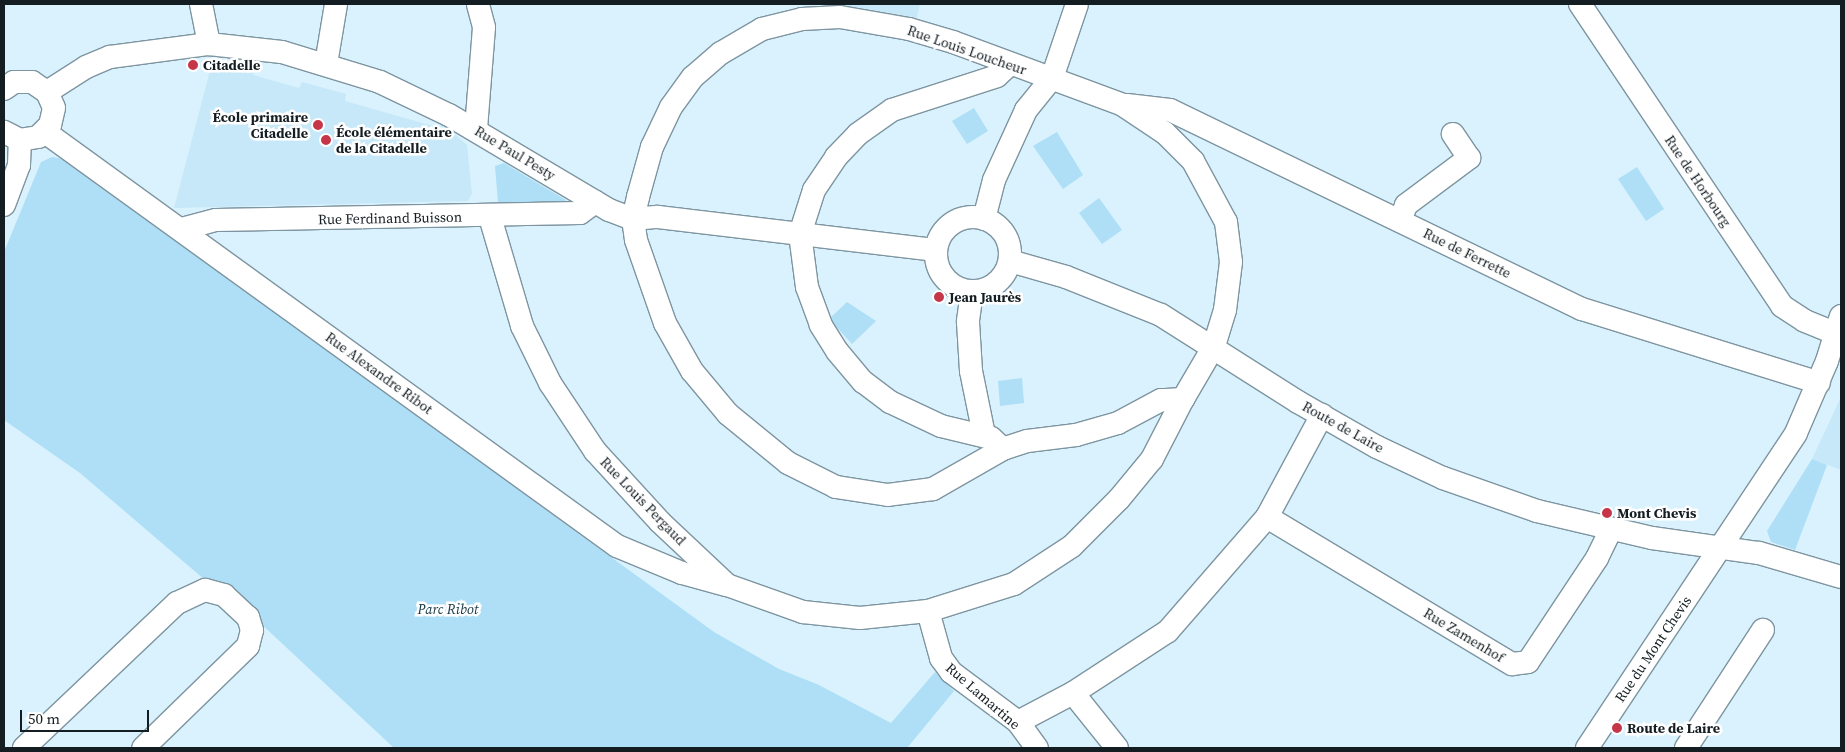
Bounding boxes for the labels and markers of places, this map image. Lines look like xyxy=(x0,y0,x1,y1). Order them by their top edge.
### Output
place label: Citadelle xyxy=(203,57,260,73)
marker: Citadelle xyxy=(187,59,199,71)
place label: École primaire Citadelle xyxy=(212,109,308,142)
marker: École primaire Citadelle xyxy=(312,119,324,131)
place label: École élémentaire de la Citadelle xyxy=(336,124,452,156)
marker: École élémentaire de la Citadelle xyxy=(320,134,332,146)
place label: Jean Jaurès xyxy=(949,289,1021,305)
marker: Jean Jaurès xyxy=(933,291,945,303)
place label: Mont Chevis xyxy=(1617,505,1696,521)
marker: Mont Chevis xyxy=(1601,507,1613,519)
place label: Route de Laire xyxy=(1627,720,1720,736)
marker: Route de Laire xyxy=(1611,722,1623,734)

